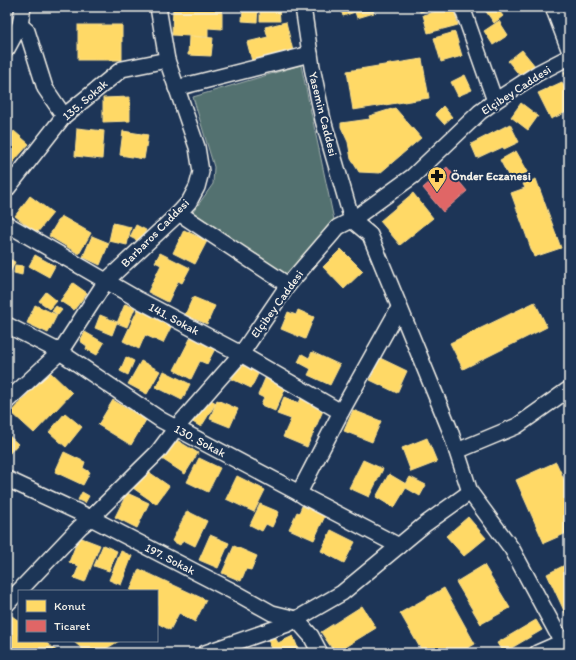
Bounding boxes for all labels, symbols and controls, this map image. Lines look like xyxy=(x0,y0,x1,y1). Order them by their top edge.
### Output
street label: Elçibey Caddesi xyxy=(479,62,553,118)
street label: Yasemin Caddesi xyxy=(306,70,340,158)
street label: 135. Sokak xyxy=(60,77,110,123)
pharmacy icon: Önder Eczanesi xyxy=(426,165,448,193)
place label: Önder Eczanesi xyxy=(451,169,531,183)
street label: Barbaros Caddesi xyxy=(118,196,192,270)
street label: Elçibey Caddesi xyxy=(248,267,306,341)
street label: 141. Sokak xyxy=(146,300,202,338)
street label: 130. Sokak xyxy=(172,422,228,460)
street label: 197. Sokak xyxy=(143,540,197,578)
legend xyxy=(18,590,158,642)
text: Konut xyxy=(54,599,86,613)
text: Ticaret xyxy=(54,619,91,633)

